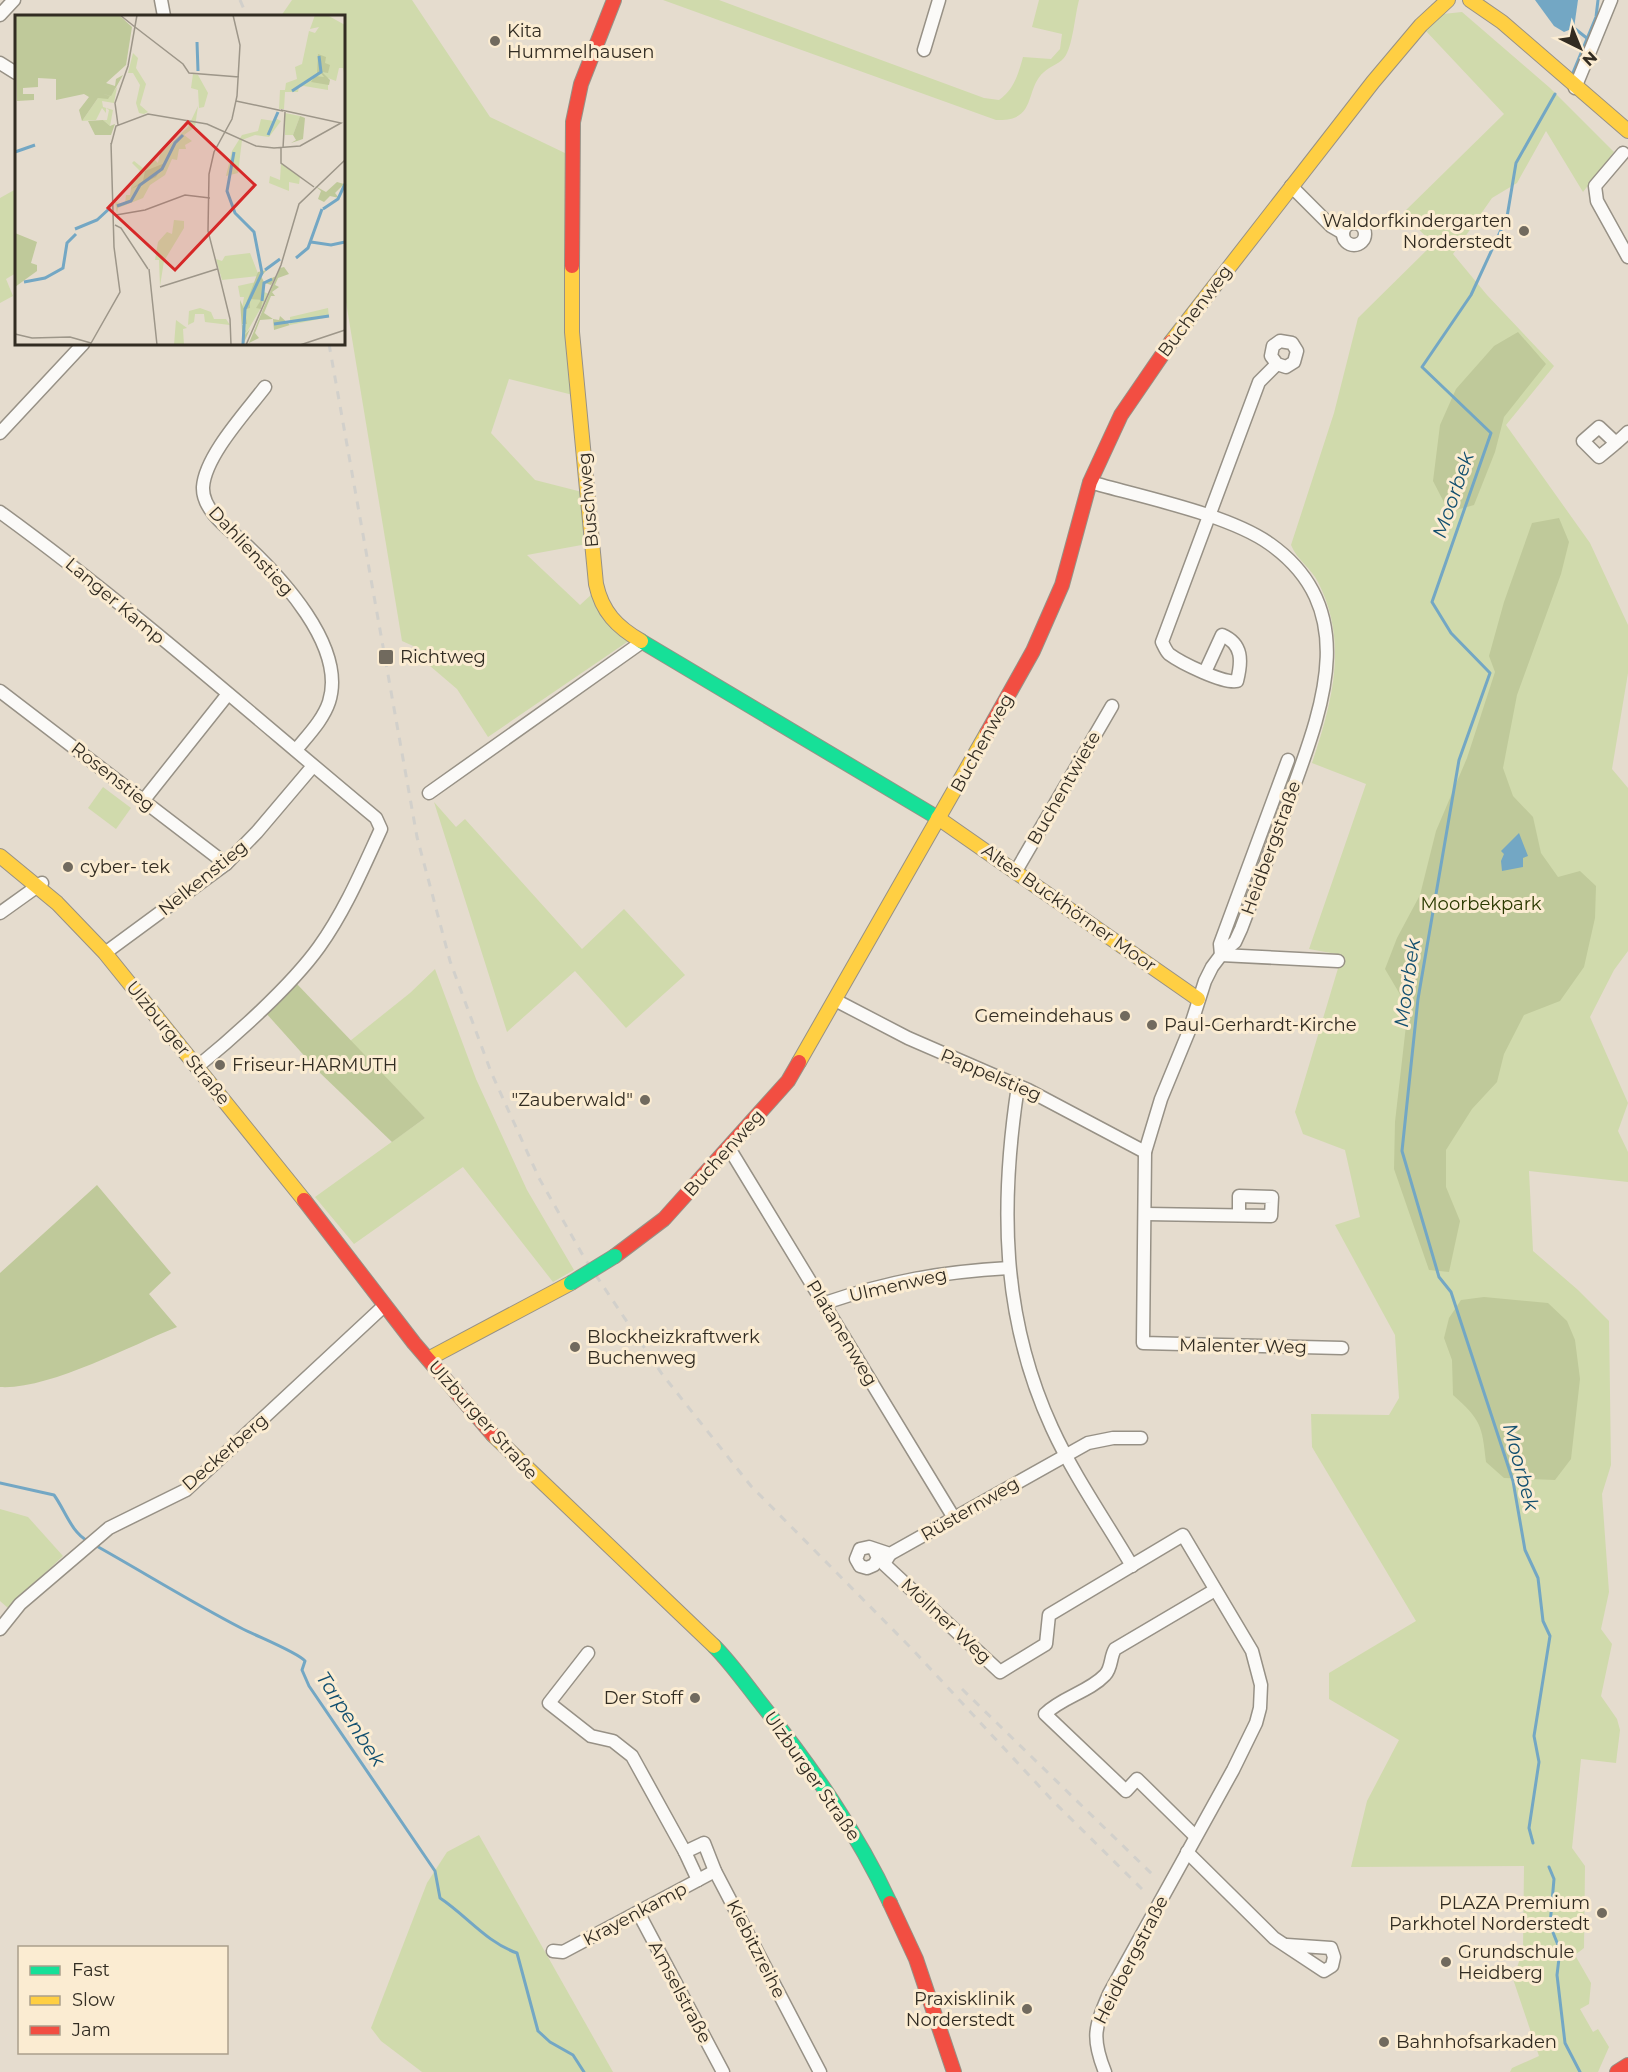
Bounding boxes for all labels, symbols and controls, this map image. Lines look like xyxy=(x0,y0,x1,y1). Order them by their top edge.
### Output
inset map xyxy=(15,15,345,345)
north arrow xyxy=(1550,18,1610,78)
place label: Kita Hummelhausen xyxy=(507,20,654,63)
marker: Kita Hummelhausen xyxy=(488,34,502,48)
text: N xyxy=(1579,47,1601,70)
place label: Waldorfkindergarten Norderstedt xyxy=(1322,210,1512,253)
marker: Waldorfkindergarten Norderstedt xyxy=(1517,224,1531,238)
street label: Buchenweg xyxy=(1153,261,1237,361)
water label: Moorbek xyxy=(1427,448,1479,541)
street label: Buschweg xyxy=(573,452,603,548)
street label: Dahlienstieg xyxy=(204,502,298,600)
street label: Langer Kamp xyxy=(61,553,169,649)
place label: Richtweg xyxy=(400,646,486,668)
marker: Richtweg xyxy=(377,648,395,666)
street label: Buchenweg xyxy=(946,690,1018,796)
street label: Buchentwiete xyxy=(1023,727,1105,849)
street label: Rosenstieg xyxy=(67,737,159,817)
street label: Heidbergstraße xyxy=(1237,778,1305,918)
street label: Nelkenstieg xyxy=(154,835,252,921)
street label: Altes Buckhörner Moor xyxy=(978,839,1160,977)
place label: cyber- tek xyxy=(80,856,170,878)
marker: cyber- tek xyxy=(61,860,75,874)
park label: Moorbekpark xyxy=(1420,893,1542,915)
water label: Moorbek xyxy=(1389,936,1425,1029)
street label: Ulzburger Straße xyxy=(121,977,235,1110)
place label: Gemeindehaus xyxy=(974,1005,1113,1027)
marker: Gemeindehaus xyxy=(1118,1009,1132,1023)
place label: Paul-Gerhardt-Kirche xyxy=(1164,1014,1357,1036)
marker: Paul-Gerhardt-Kirche xyxy=(1145,1018,1159,1032)
street label: Pappelstieg xyxy=(937,1044,1045,1106)
place label: Friseur-HARMUTH xyxy=(232,1054,398,1076)
marker: Friseur-HARMUTH xyxy=(213,1058,227,1072)
place label: "Zauberwald" xyxy=(511,1089,633,1111)
marker: "Zauberwald" xyxy=(638,1093,652,1107)
street label: Buchenweg xyxy=(679,1105,769,1201)
street label: Ulmenweg xyxy=(847,1263,949,1307)
street label: Platanenweg xyxy=(802,1276,882,1390)
place label: Blockheizkraftwerk Buchenweg xyxy=(587,1326,760,1369)
street label: Malenter Weg xyxy=(1179,1334,1307,1358)
marker: Blockheizkraftwerk Buchenweg xyxy=(568,1340,582,1354)
street label: Ulzburger Straße xyxy=(424,1356,542,1484)
street label: Deckerberg xyxy=(178,1409,272,1495)
water label: Moorbek xyxy=(1498,1421,1544,1514)
street label: Rüsternweg xyxy=(917,1472,1023,1546)
street label: Möllner Weg xyxy=(896,1574,996,1668)
water label: Tarpenbek xyxy=(311,1667,391,1772)
place label: Der Stoff xyxy=(604,1687,684,1709)
marker: Der Stoff xyxy=(688,1691,702,1705)
street label: Ulzburger Straße xyxy=(759,1707,865,1845)
street label: Krayenkamp xyxy=(579,1877,691,1951)
street label: Heidbergstraße xyxy=(1089,1892,1173,2028)
place label: PLAZA Premium Parkhotel Norderstedt xyxy=(1389,1892,1590,1935)
street label: Kiebitzreihe xyxy=(722,1896,790,2002)
marker: PLAZA Premium Parkhotel Norderstedt xyxy=(1595,1906,1609,1920)
street label: Amselstraße xyxy=(644,1937,716,2047)
place label: Grundschule Heidberg xyxy=(1458,1941,1574,1984)
legend xyxy=(18,1946,228,2054)
marker: Grundschule Heidberg xyxy=(1439,1955,1453,1969)
text: Fast xyxy=(72,1959,110,1981)
place label: Praxisklinik Norderstedt xyxy=(906,1988,1015,2031)
text: Slow xyxy=(72,1989,115,2011)
marker: Praxisklinik Norderstedt xyxy=(1020,2002,1034,2016)
text: Jam xyxy=(71,2019,111,2041)
place label: Bahnhofsarkaden xyxy=(1396,2031,1557,2053)
marker: Bahnhofsarkaden xyxy=(1377,2035,1391,2049)

